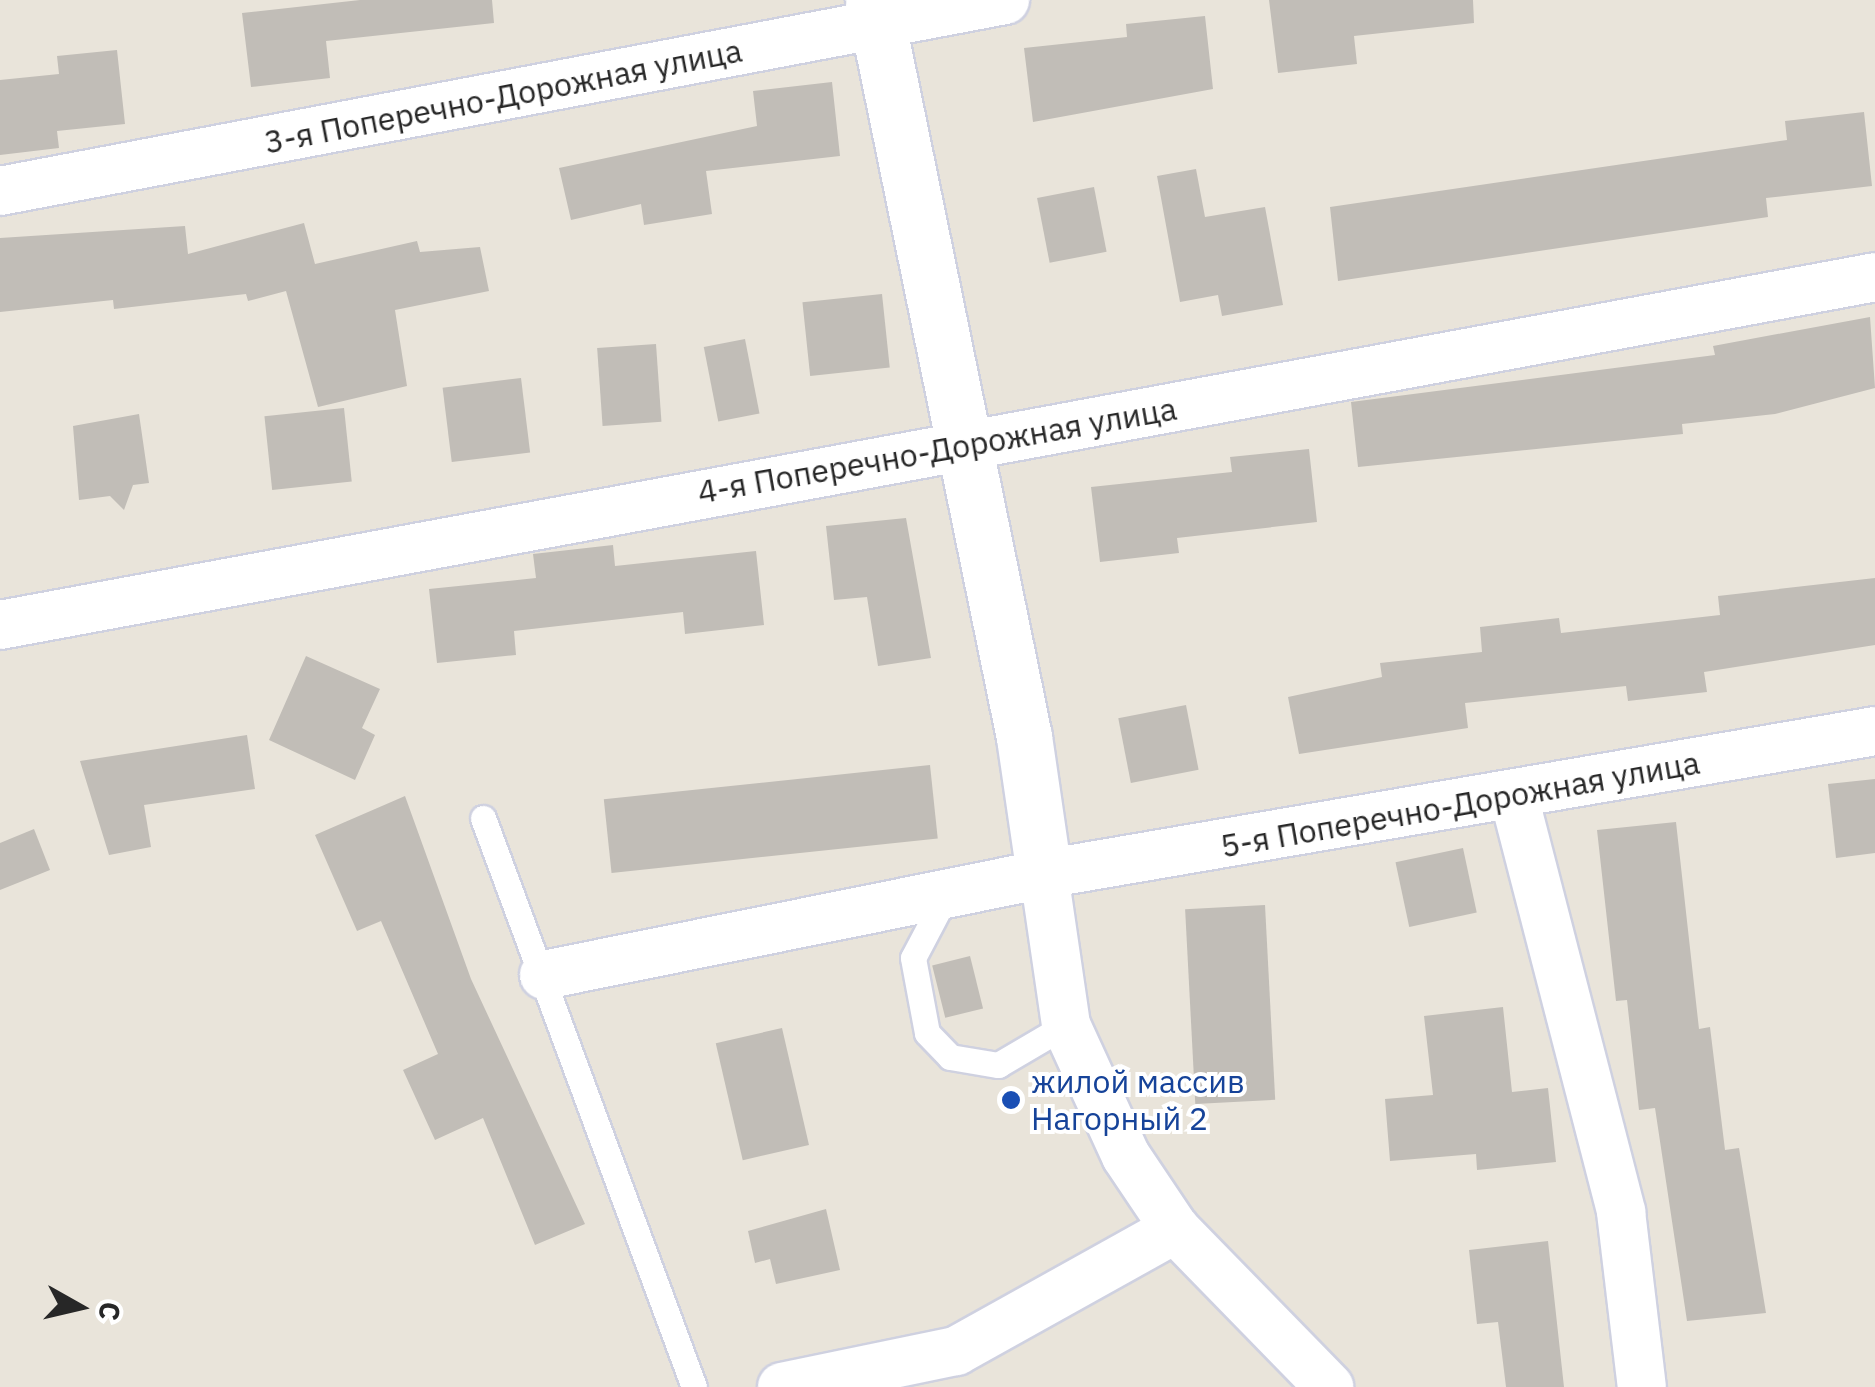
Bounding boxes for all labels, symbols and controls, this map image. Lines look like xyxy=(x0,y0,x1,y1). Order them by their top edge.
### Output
street label: 3-я Поперечно-Дорожная улица xyxy=(261,31,745,161)
street label: 4-я Поперечно-Дорожная улица xyxy=(694,389,1180,511)
street label: 5-я Поперечно-Дорожная улица xyxy=(1217,743,1703,865)
place label: жилой массив Нагорный 2 xyxy=(1031,1063,1245,1138)
marker: жилой массив Нагорный 2 xyxy=(1000,1089,1022,1111)
north arrow xyxy=(30,1257,130,1357)
text: С xyxy=(91,1300,130,1323)

